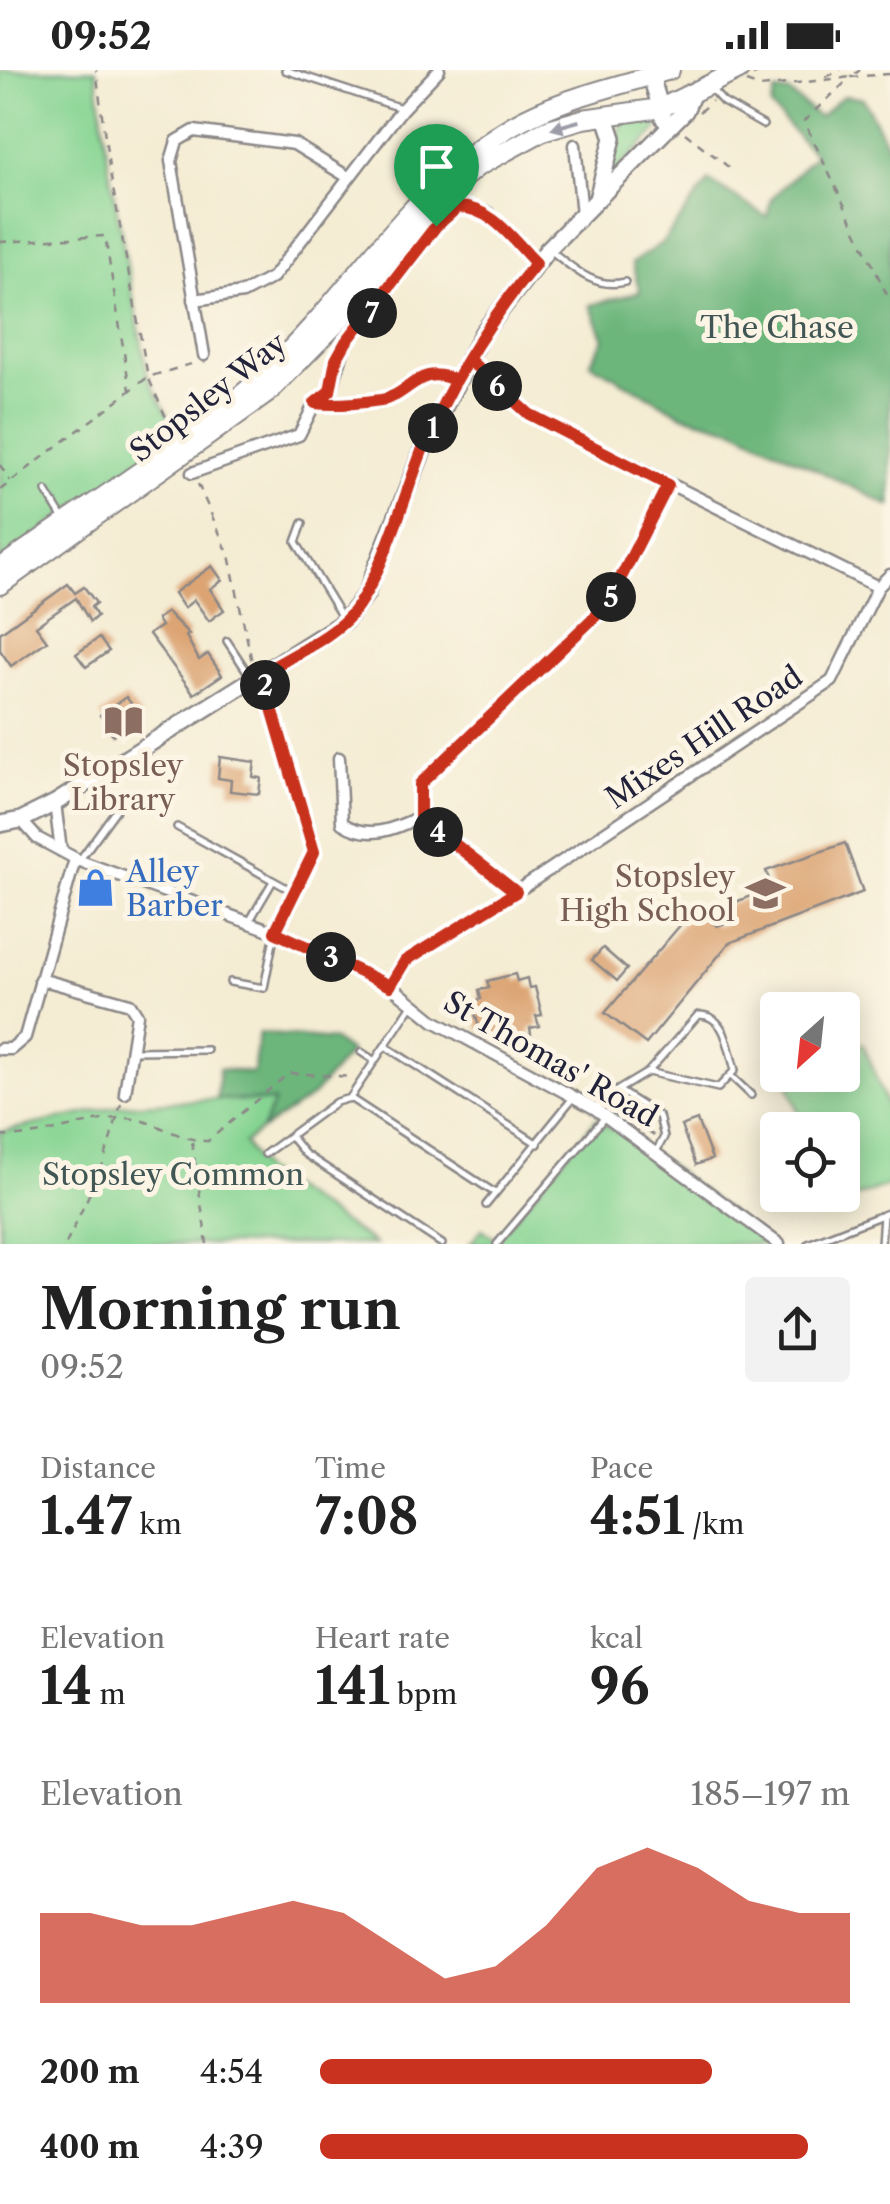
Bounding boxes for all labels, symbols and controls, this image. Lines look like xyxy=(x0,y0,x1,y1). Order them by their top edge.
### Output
text: 09:52 xyxy=(50,12,152,59)
one-way arrow xyxy=(549,118,579,133)
pin xyxy=(394,124,479,227)
icon: arrive xyxy=(409,139,464,194)
pin: 7 xyxy=(347,288,397,338)
text: 7 xyxy=(365,296,379,330)
park label: The Chase xyxy=(700,309,854,346)
street label: Stopsley Way xyxy=(122,324,294,470)
pin: 6 xyxy=(472,361,522,411)
text: 6 xyxy=(489,369,505,403)
pin: 1 xyxy=(408,403,458,453)
text: 1 xyxy=(427,411,439,445)
pin: 5 xyxy=(586,572,636,622)
text: 5 xyxy=(603,580,619,614)
street label: Mixes Hill Road xyxy=(599,658,809,816)
pin: 2 xyxy=(240,660,290,710)
text: 2 xyxy=(257,668,273,702)
library icon: Stopsley Library xyxy=(102,700,144,742)
place label: Stopsley Library xyxy=(63,747,183,818)
pin: 4 xyxy=(413,807,463,857)
text: 4 xyxy=(430,815,446,849)
place label: Alley Barber xyxy=(125,853,223,924)
place label: Stopsley High School xyxy=(559,858,735,929)
shop icon: Alley Barber xyxy=(75,867,117,909)
school or university icon: Stopsley High School xyxy=(744,872,786,914)
pin: 3 xyxy=(306,932,356,982)
text: 3 xyxy=(323,940,339,974)
street label: St Thomas' Road xyxy=(438,983,664,1135)
north arrow xyxy=(760,992,860,1092)
map controls xyxy=(760,992,860,1212)
button: locate xyxy=(760,1112,860,1212)
park label: Stopsley Common xyxy=(42,1156,304,1193)
text: Morning run xyxy=(40,1276,401,1343)
button: share xyxy=(745,1277,850,1382)
text: 09:52 xyxy=(40,1347,124,1386)
text: Distance xyxy=(40,1451,156,1485)
text: Time xyxy=(315,1451,386,1485)
text: Pace xyxy=(590,1451,653,1485)
text: 1.47 xyxy=(40,1485,132,1547)
text: 7:08 xyxy=(315,1485,419,1547)
text: 4:51 xyxy=(590,1485,685,1547)
text: km xyxy=(132,1507,182,1541)
text: /km xyxy=(685,1507,744,1541)
text: Elevation xyxy=(40,1621,165,1655)
text: Heart rate xyxy=(315,1621,450,1655)
text: kcal xyxy=(590,1621,643,1655)
text: 14 xyxy=(40,1655,92,1717)
text: 141 xyxy=(315,1655,390,1717)
text: 96 xyxy=(590,1655,650,1717)
text: m xyxy=(92,1677,126,1711)
text: bpm xyxy=(390,1677,457,1711)
text: Elevation xyxy=(40,1774,183,1813)
text: 185–197 m xyxy=(690,1774,850,1813)
text: 200 m xyxy=(40,2052,140,2091)
text: 4:54 xyxy=(200,2052,263,2091)
text: 400 m xyxy=(40,2127,140,2166)
text: 4:39 xyxy=(200,2127,264,2166)

